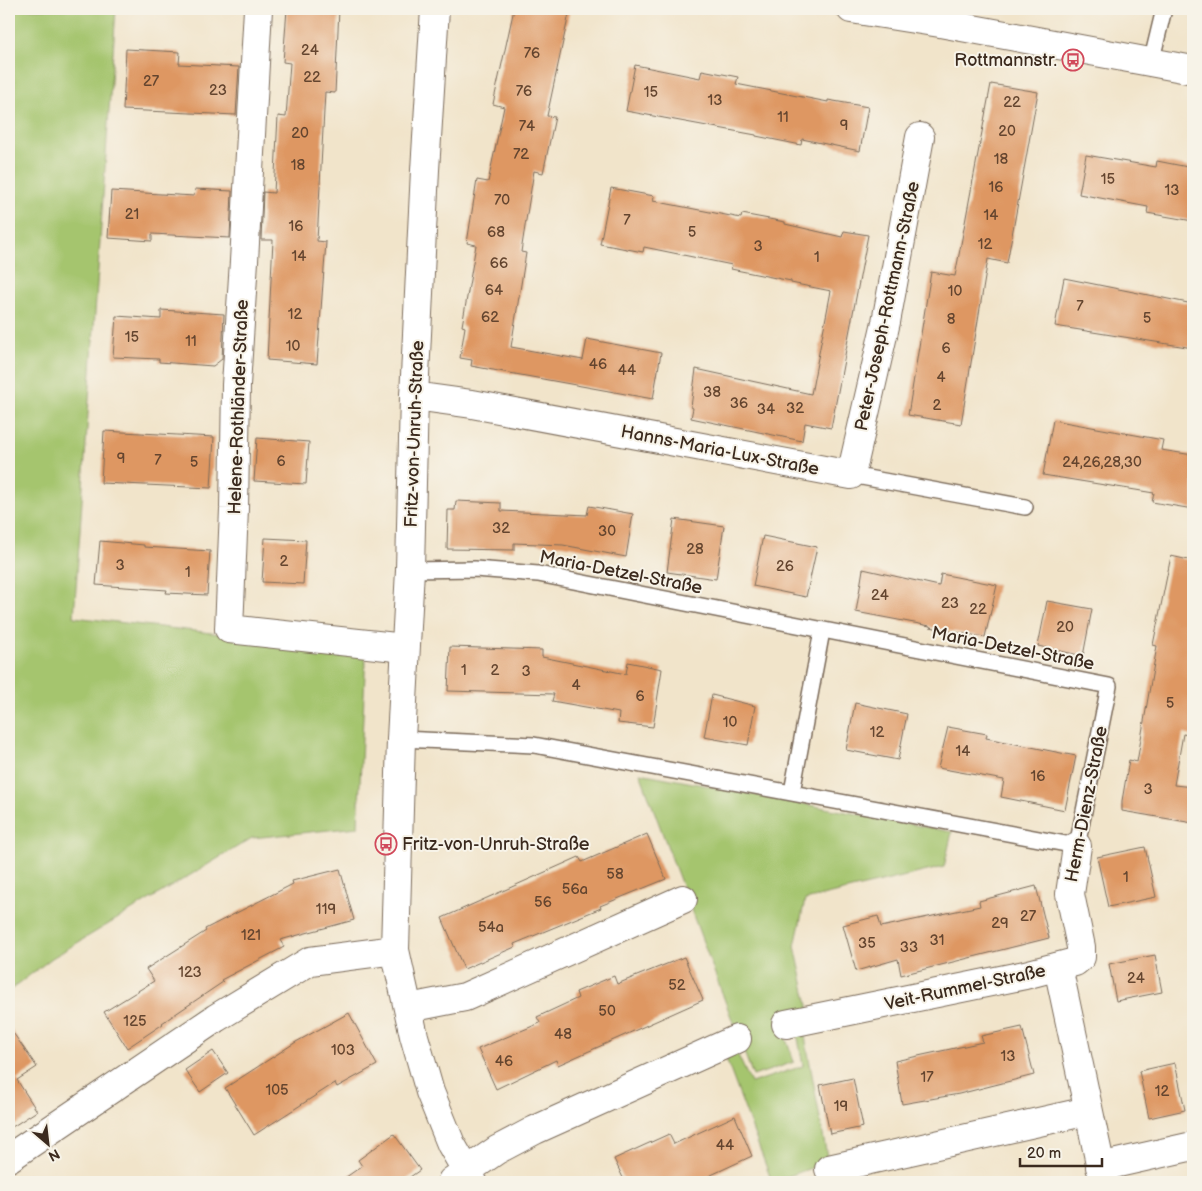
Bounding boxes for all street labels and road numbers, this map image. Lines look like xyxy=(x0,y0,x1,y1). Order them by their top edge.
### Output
street label: Peter-Joseph-Rottmann-Straße xyxy=(851,179,924,433)
street label: Helene-Rothländer-Straße xyxy=(224,299,253,515)
street label: Fritz-von-Unruh-Straße xyxy=(401,340,428,528)
street label: Hanns-Maria-Lux-Straße xyxy=(619,421,821,480)
street label: Maria-Detzel-Straße xyxy=(538,546,704,599)
street label: Maria-Detzel-Straße xyxy=(930,622,1096,675)
street label: Herm-Dienz-Straße xyxy=(1061,724,1112,884)
street label: Veit-Rummel-Straße xyxy=(883,960,1048,1015)

